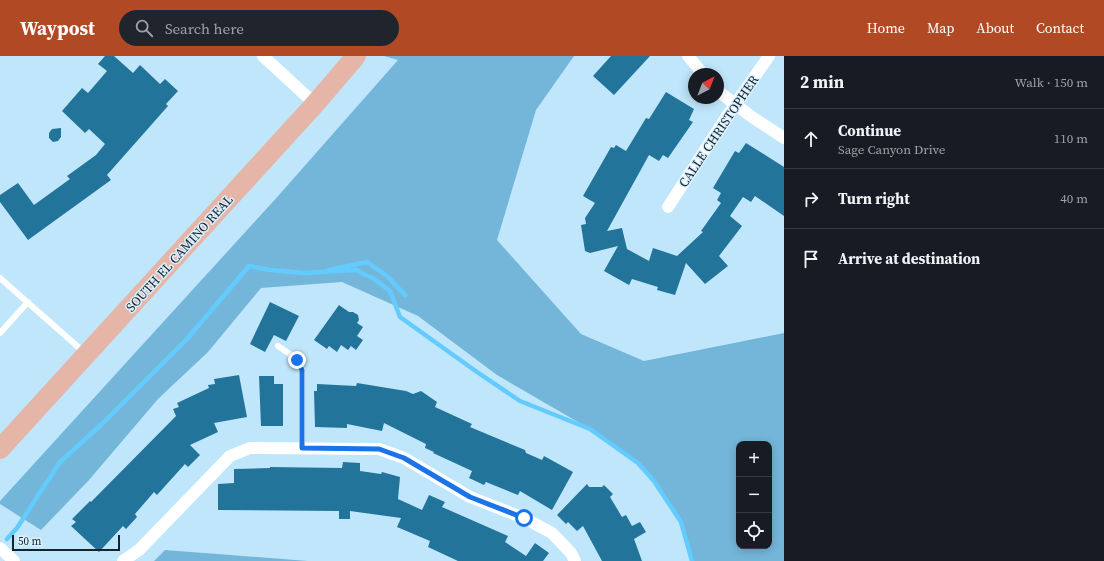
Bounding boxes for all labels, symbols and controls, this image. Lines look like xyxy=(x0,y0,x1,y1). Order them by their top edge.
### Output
search box xyxy=(119,10,399,46)
text: Waypost xyxy=(20,15,95,41)
icon: search xyxy=(133,17,155,39)
text: Search here xyxy=(165,18,244,39)
text: Home xyxy=(867,18,905,38)
text: Map xyxy=(927,18,954,38)
text: About xyxy=(976,18,1014,38)
text: Contact xyxy=(1036,18,1084,38)
north arrow xyxy=(688,68,724,104)
text: 2 min xyxy=(800,70,844,94)
street label: CALLE CHRISTOPHER xyxy=(675,72,763,191)
text: Walk · 150 m xyxy=(1015,74,1088,91)
text: Continue xyxy=(838,120,901,141)
icon: ahead xyxy=(800,128,822,150)
text: 110 m xyxy=(1054,130,1088,147)
text: Sage Canyon Drive xyxy=(838,141,945,158)
icon: right xyxy=(800,188,822,210)
text: Turn right xyxy=(838,188,910,209)
text: 40 m xyxy=(1060,190,1088,207)
street label: SOUTH EL CAMINO REAL xyxy=(122,191,237,315)
icon: arrive xyxy=(800,248,822,270)
text: Arrive at destination xyxy=(838,248,980,269)
route end xyxy=(288,351,306,369)
map controls xyxy=(736,441,772,549)
button: + xyxy=(736,441,772,477)
button: − xyxy=(736,477,772,513)
route start xyxy=(515,509,533,527)
button: locate xyxy=(736,513,772,549)
scale bar xyxy=(12,533,120,552)
text: 50 m xyxy=(18,534,41,549)

